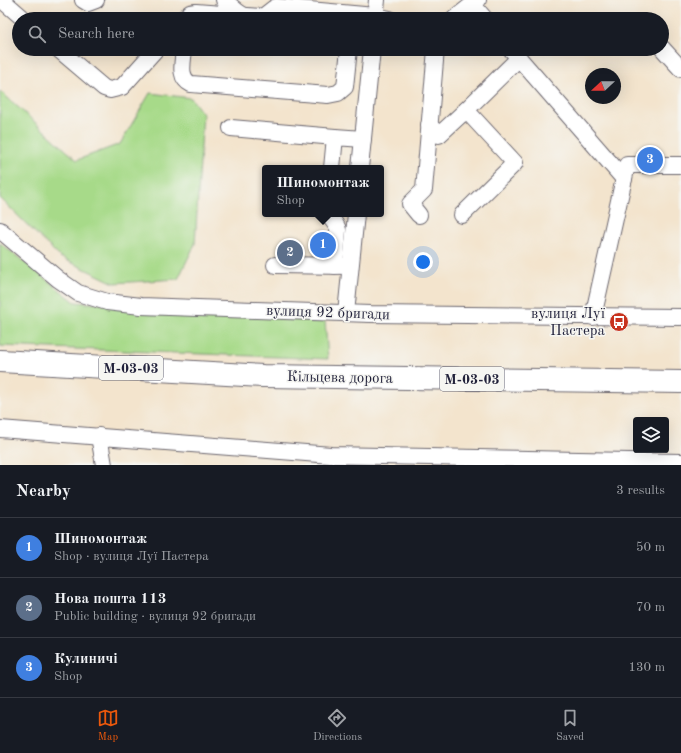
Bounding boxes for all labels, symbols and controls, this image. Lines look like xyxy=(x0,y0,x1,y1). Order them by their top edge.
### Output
search box xyxy=(12,12,669,56)
icon: search xyxy=(26,23,48,45)
text: Search here xyxy=(58,27,135,42)
north arrow xyxy=(585,68,621,104)
pin: 3 xyxy=(637,145,663,175)
popup xyxy=(262,165,384,217)
text: Шиномонтаж xyxy=(277,176,369,191)
text: Shop xyxy=(277,194,305,207)
pin: 1 xyxy=(310,230,336,260)
pin: 2 xyxy=(277,238,303,268)
your location xyxy=(413,252,433,272)
street label: вулиця 92 бригади xyxy=(266,304,390,323)
place label: вулиця Луї Пастера xyxy=(531,307,606,339)
bus stop icon: вулиця Луї Пастера xyxy=(608,311,630,333)
road number: М-03-03 xyxy=(99,356,163,380)
road number: М-03-03 xyxy=(440,367,504,391)
street label: Кільцева дорога xyxy=(287,370,394,387)
map controls xyxy=(633,417,669,453)
button: layers xyxy=(633,417,669,453)
text: Nearby xyxy=(16,483,71,500)
text: 3 results xyxy=(616,484,665,497)
text: Шиномонтаж xyxy=(54,532,147,547)
text: 1 xyxy=(25,541,33,554)
text: 50 m xyxy=(636,541,665,554)
text: Shop · вулиця Луї Пастера xyxy=(54,550,209,563)
text: Нова пошта 113 xyxy=(54,592,166,607)
text: 2 xyxy=(25,601,33,614)
text: 70 m xyxy=(636,601,665,614)
text: Public building · вулиця 92 бригади xyxy=(54,610,256,623)
text: Кулиничі xyxy=(54,652,118,667)
text: 3 xyxy=(25,661,33,674)
text: 130 m xyxy=(628,661,665,674)
text: Shop xyxy=(54,670,82,683)
tab: Map xyxy=(97,707,119,745)
tab: Directions xyxy=(313,707,362,745)
tab: Saved xyxy=(556,707,584,745)

